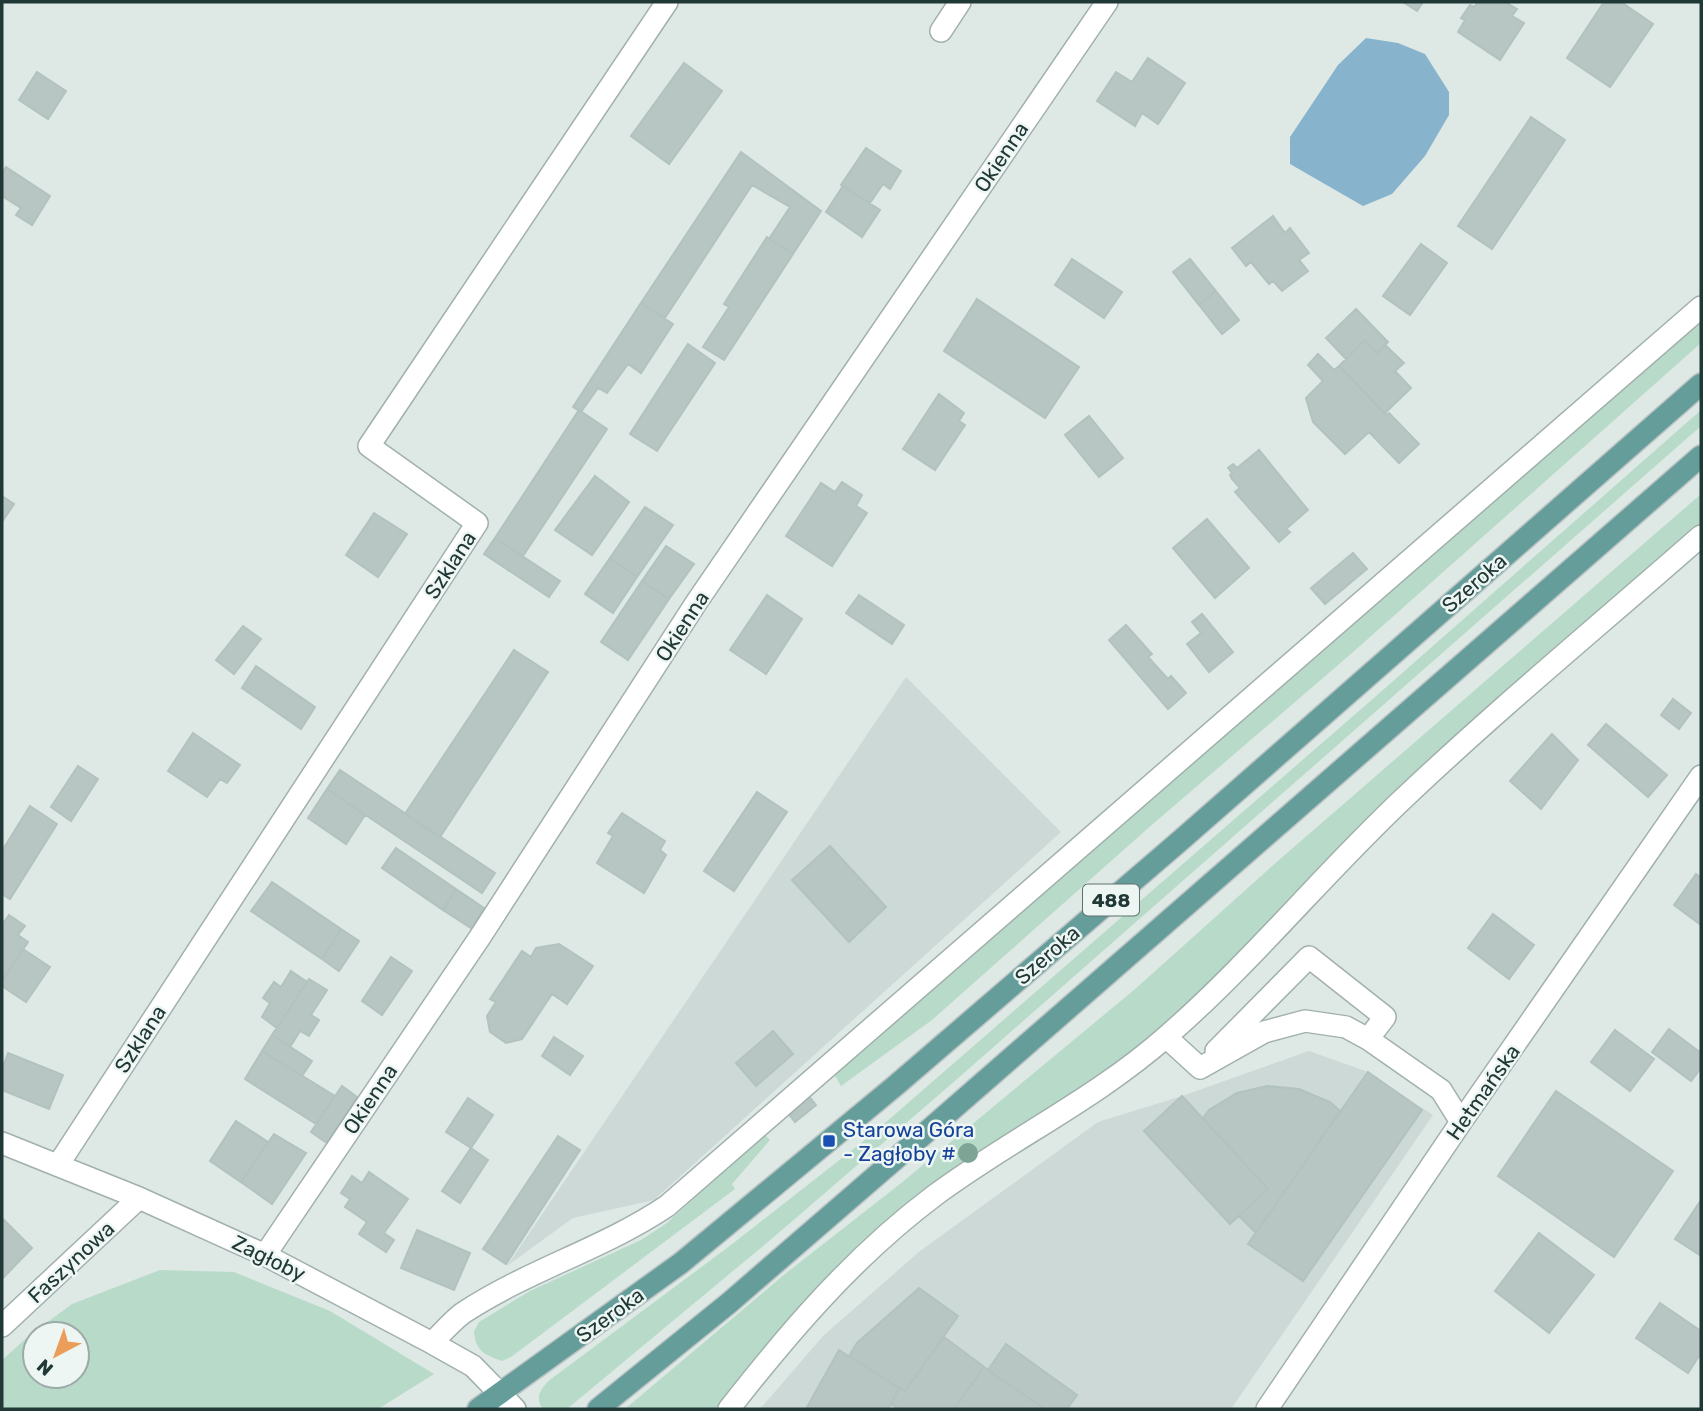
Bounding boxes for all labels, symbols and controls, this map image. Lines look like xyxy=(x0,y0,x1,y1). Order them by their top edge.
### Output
street label: Okienna xyxy=(969,117,1033,197)
street label: Szklana xyxy=(419,526,481,604)
street label: Szeroka xyxy=(1437,548,1511,618)
street label: Okienna xyxy=(650,586,714,666)
road number: 488 xyxy=(1083,885,1139,916)
street label: Szeroka xyxy=(1010,920,1084,990)
street label: Szklana xyxy=(109,1000,171,1078)
street label: Hetmańska xyxy=(1441,1039,1525,1145)
street label: Okienna xyxy=(338,1059,402,1139)
place label: Starowa Góra - Zagłoby # xyxy=(843,1117,974,1166)
marker: Starowa Góra - Zagłoby # xyxy=(821,1133,837,1149)
street label: Faszynowa xyxy=(23,1216,119,1308)
street label: Zagłoby xyxy=(228,1230,310,1287)
street label: Szeroka xyxy=(571,1282,649,1348)
north arrow xyxy=(21,1320,91,1390)
text: N xyxy=(32,1354,58,1381)

